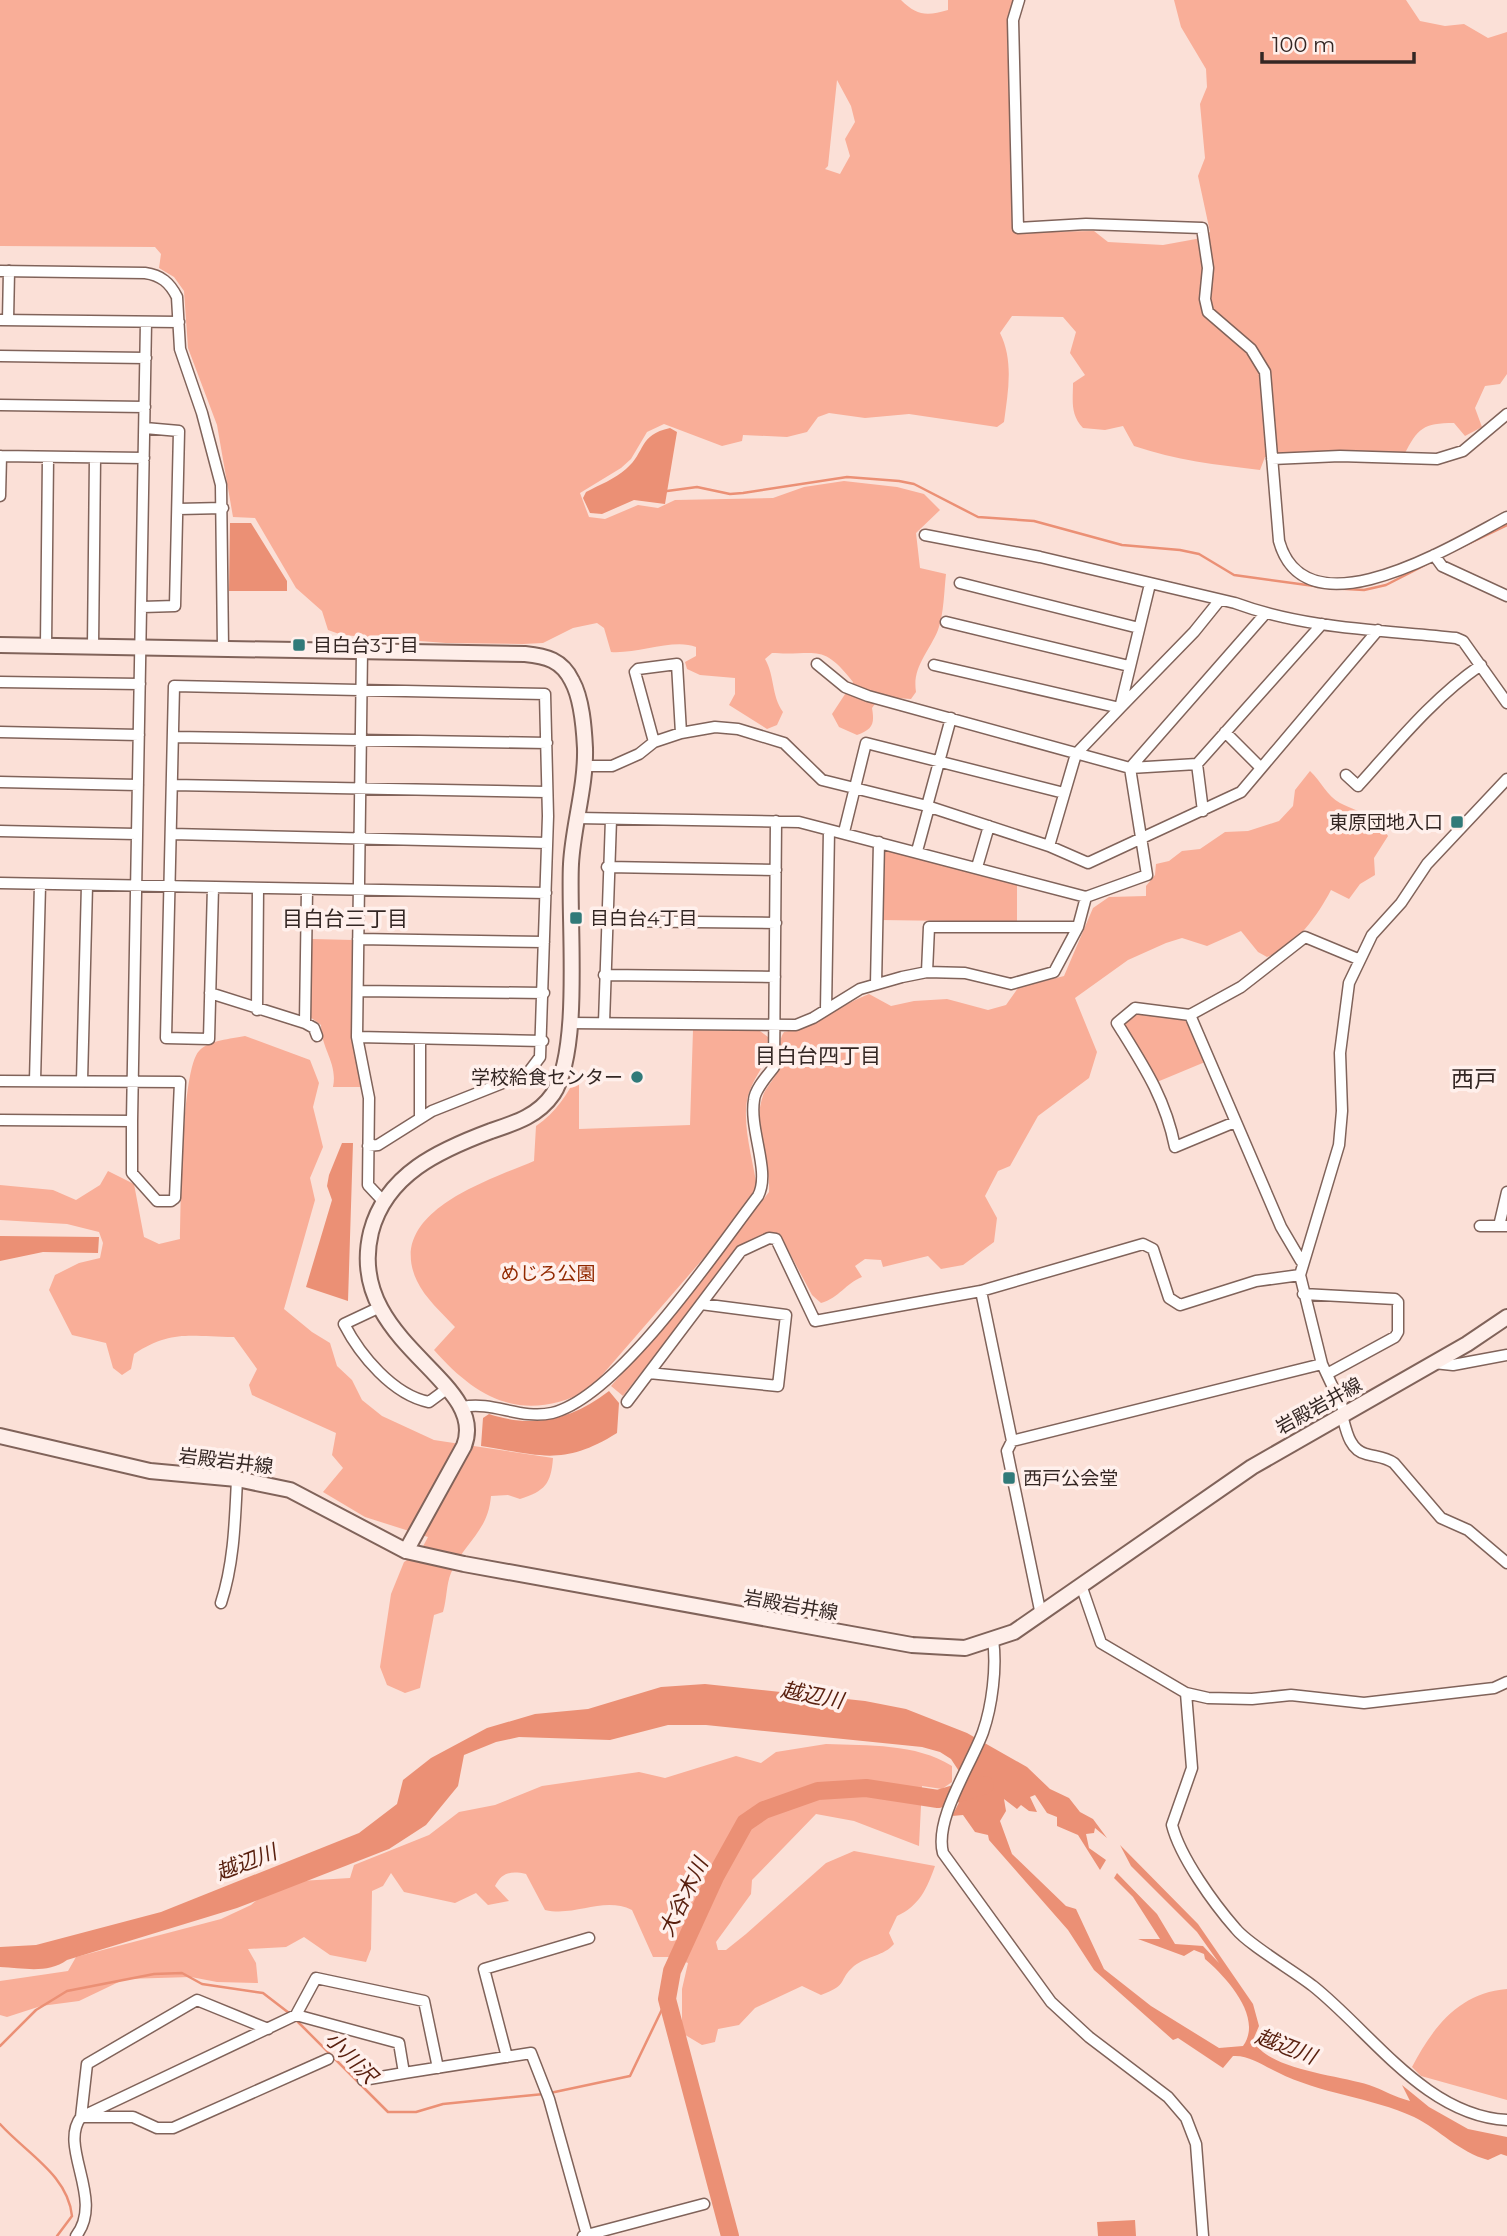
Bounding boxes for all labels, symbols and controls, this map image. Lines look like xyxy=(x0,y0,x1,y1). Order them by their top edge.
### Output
scale bar xyxy=(1262,21,1414,65)
text: 100 m xyxy=(1272,32,1335,57)
place label: 目白台3丁目 xyxy=(313,634,419,657)
marker: 目白台3丁目 xyxy=(291,637,307,653)
place label: 東原団地入口 xyxy=(1329,811,1443,834)
marker: 東原団地入口 xyxy=(1449,814,1465,830)
district label: 目白台三丁目 xyxy=(282,906,408,931)
place label: 目白台4丁目 xyxy=(590,907,698,930)
marker: 目白台4丁目 xyxy=(568,910,584,926)
district label: 目白台四丁目 xyxy=(755,1043,881,1068)
district label: 西戸 xyxy=(1451,1065,1497,1093)
place label: 学校給食センター xyxy=(471,1066,623,1089)
marker: 学校給食センター xyxy=(629,1069,645,1085)
park label: めじろ公園 xyxy=(500,1262,596,1285)
street label: 岩殿岩井線 xyxy=(1272,1373,1366,1439)
street label: 岩殿岩井線 xyxy=(177,1444,275,1478)
place label: 西戸公会堂 xyxy=(1023,1467,1118,1490)
marker: 西戸公会堂 xyxy=(1001,1470,1017,1486)
street label: 岩殿岩井線 xyxy=(742,1585,840,1625)
water label: 越辺川 xyxy=(779,1677,847,1714)
water label: 越辺川 xyxy=(212,1838,282,1885)
water label: 大谷木川 xyxy=(653,1852,714,1940)
water label: 越辺川 xyxy=(1252,2023,1322,2070)
water label: 小川沢 xyxy=(320,2026,384,2090)

